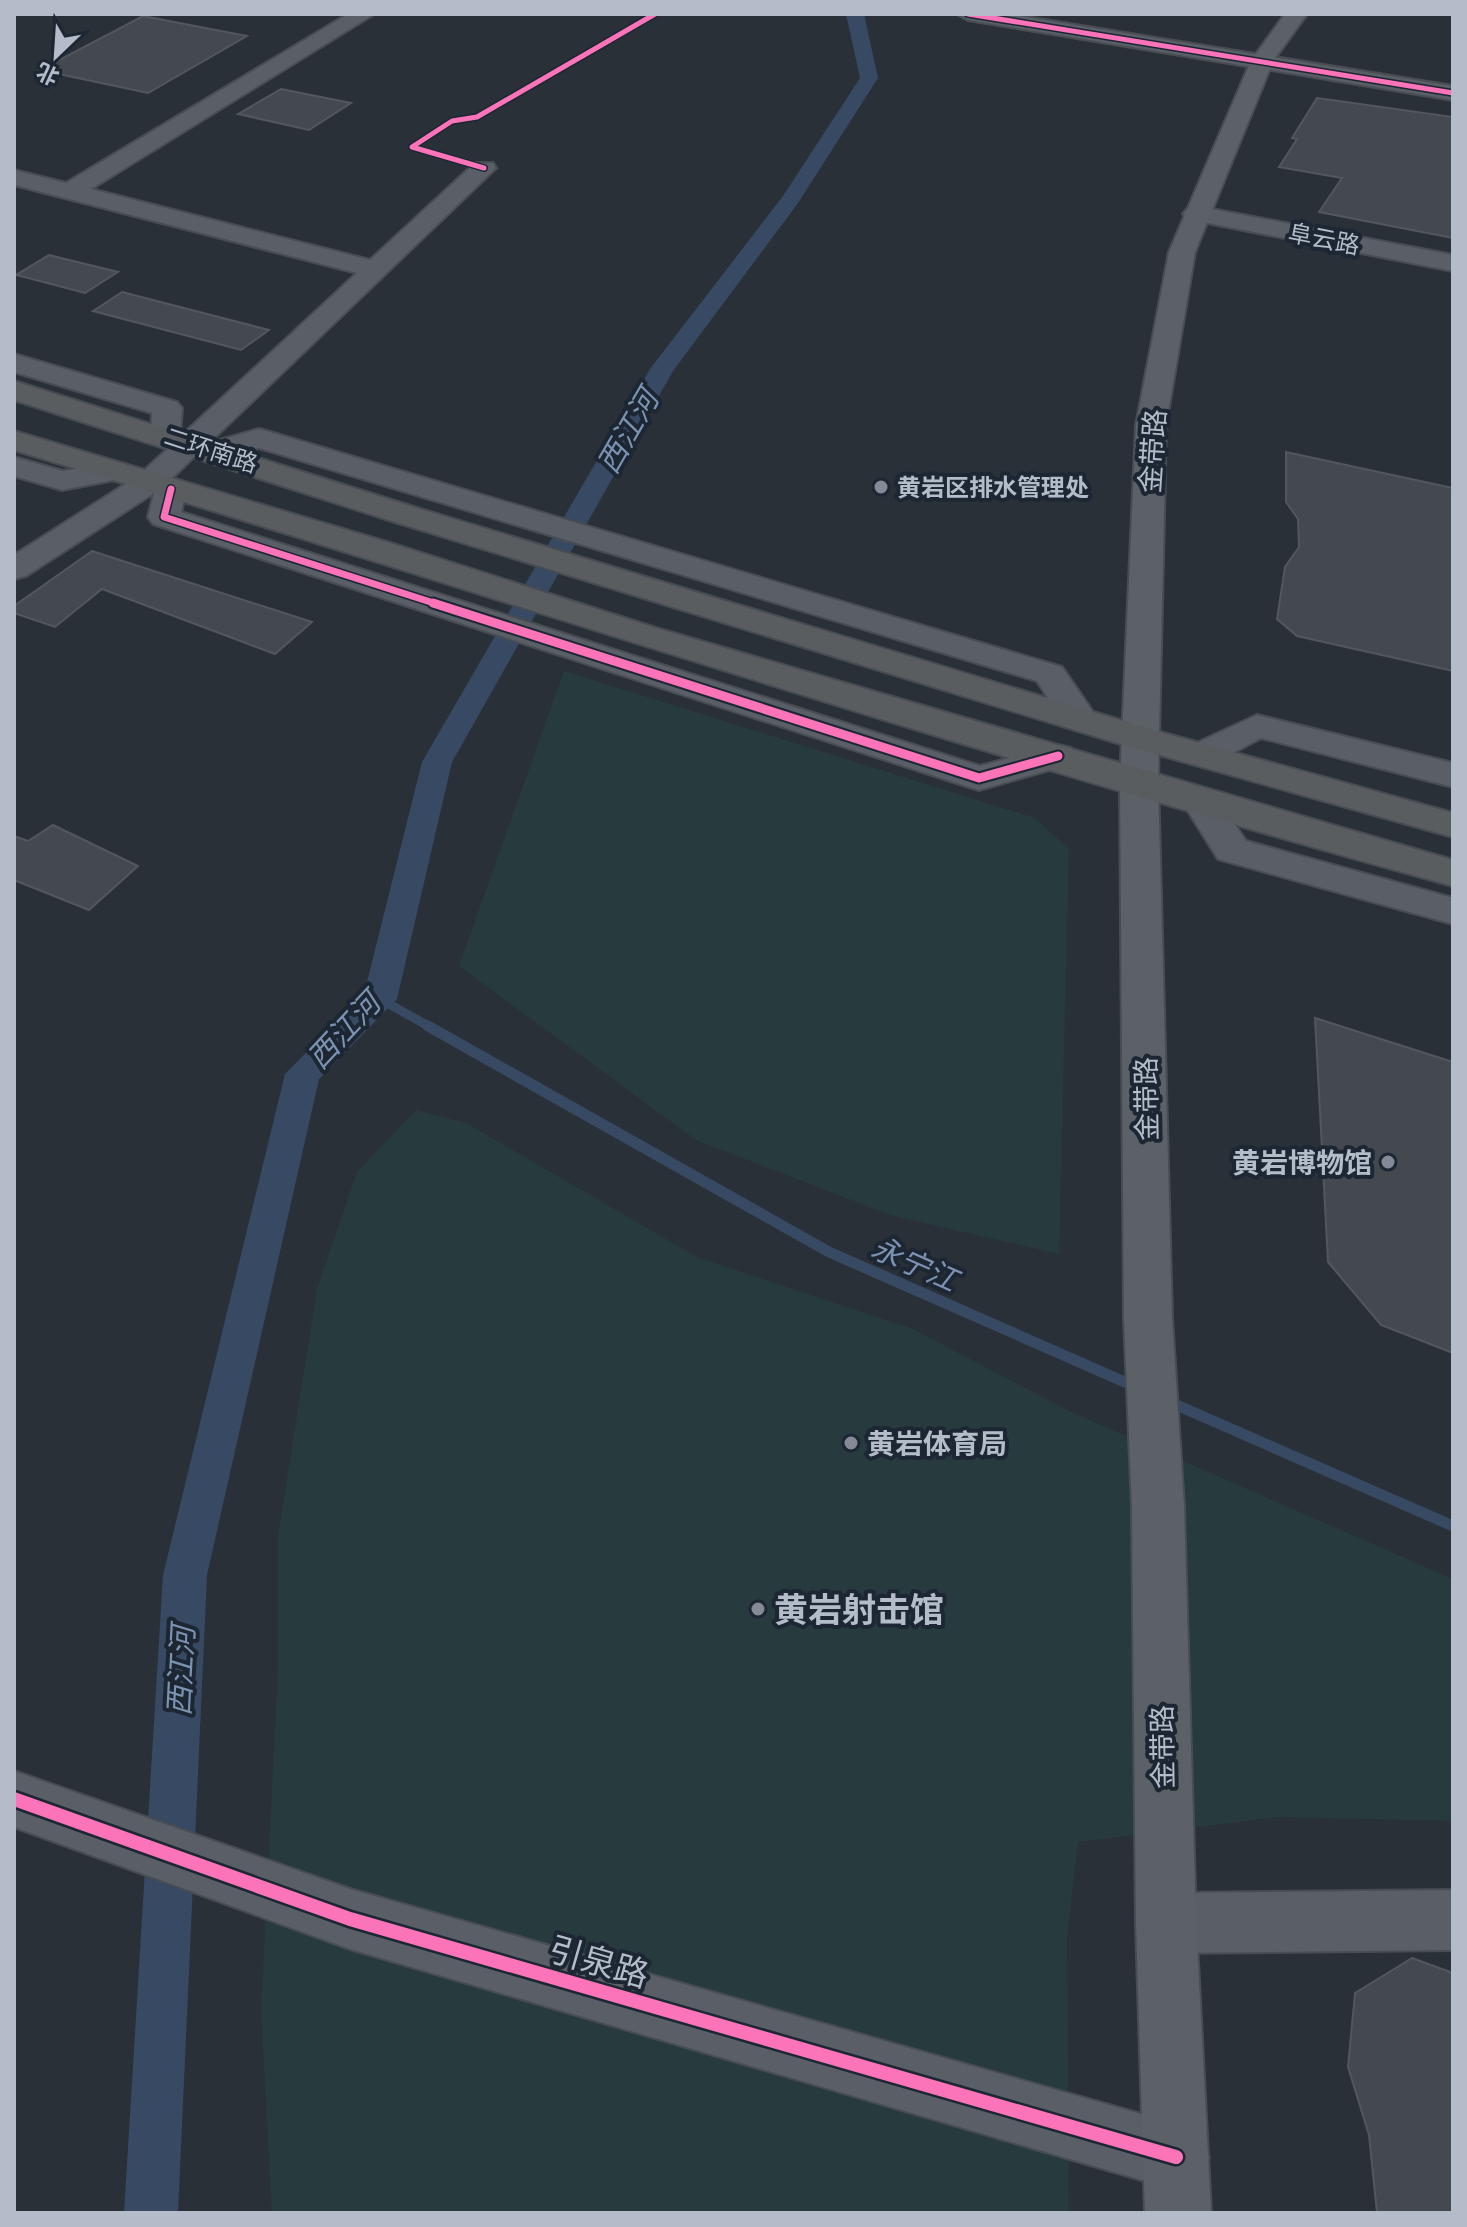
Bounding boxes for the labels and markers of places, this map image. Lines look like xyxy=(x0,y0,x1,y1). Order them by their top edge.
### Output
place label: 黄岩区排水管理处 xyxy=(897,472,1089,503)
marker: 黄岩区排水管理处 xyxy=(872,478,890,496)
place label: 黄岩博物馆 xyxy=(1232,1144,1372,1181)
marker: 黄岩博物馆 xyxy=(1379,1153,1397,1171)
place label: 黄岩体育局 xyxy=(867,1425,1007,1462)
marker: 黄岩体育局 xyxy=(842,1434,860,1452)
place label: 黄岩射击馆 xyxy=(774,1587,944,1631)
marker: 黄岩射击馆 xyxy=(749,1600,767,1618)

